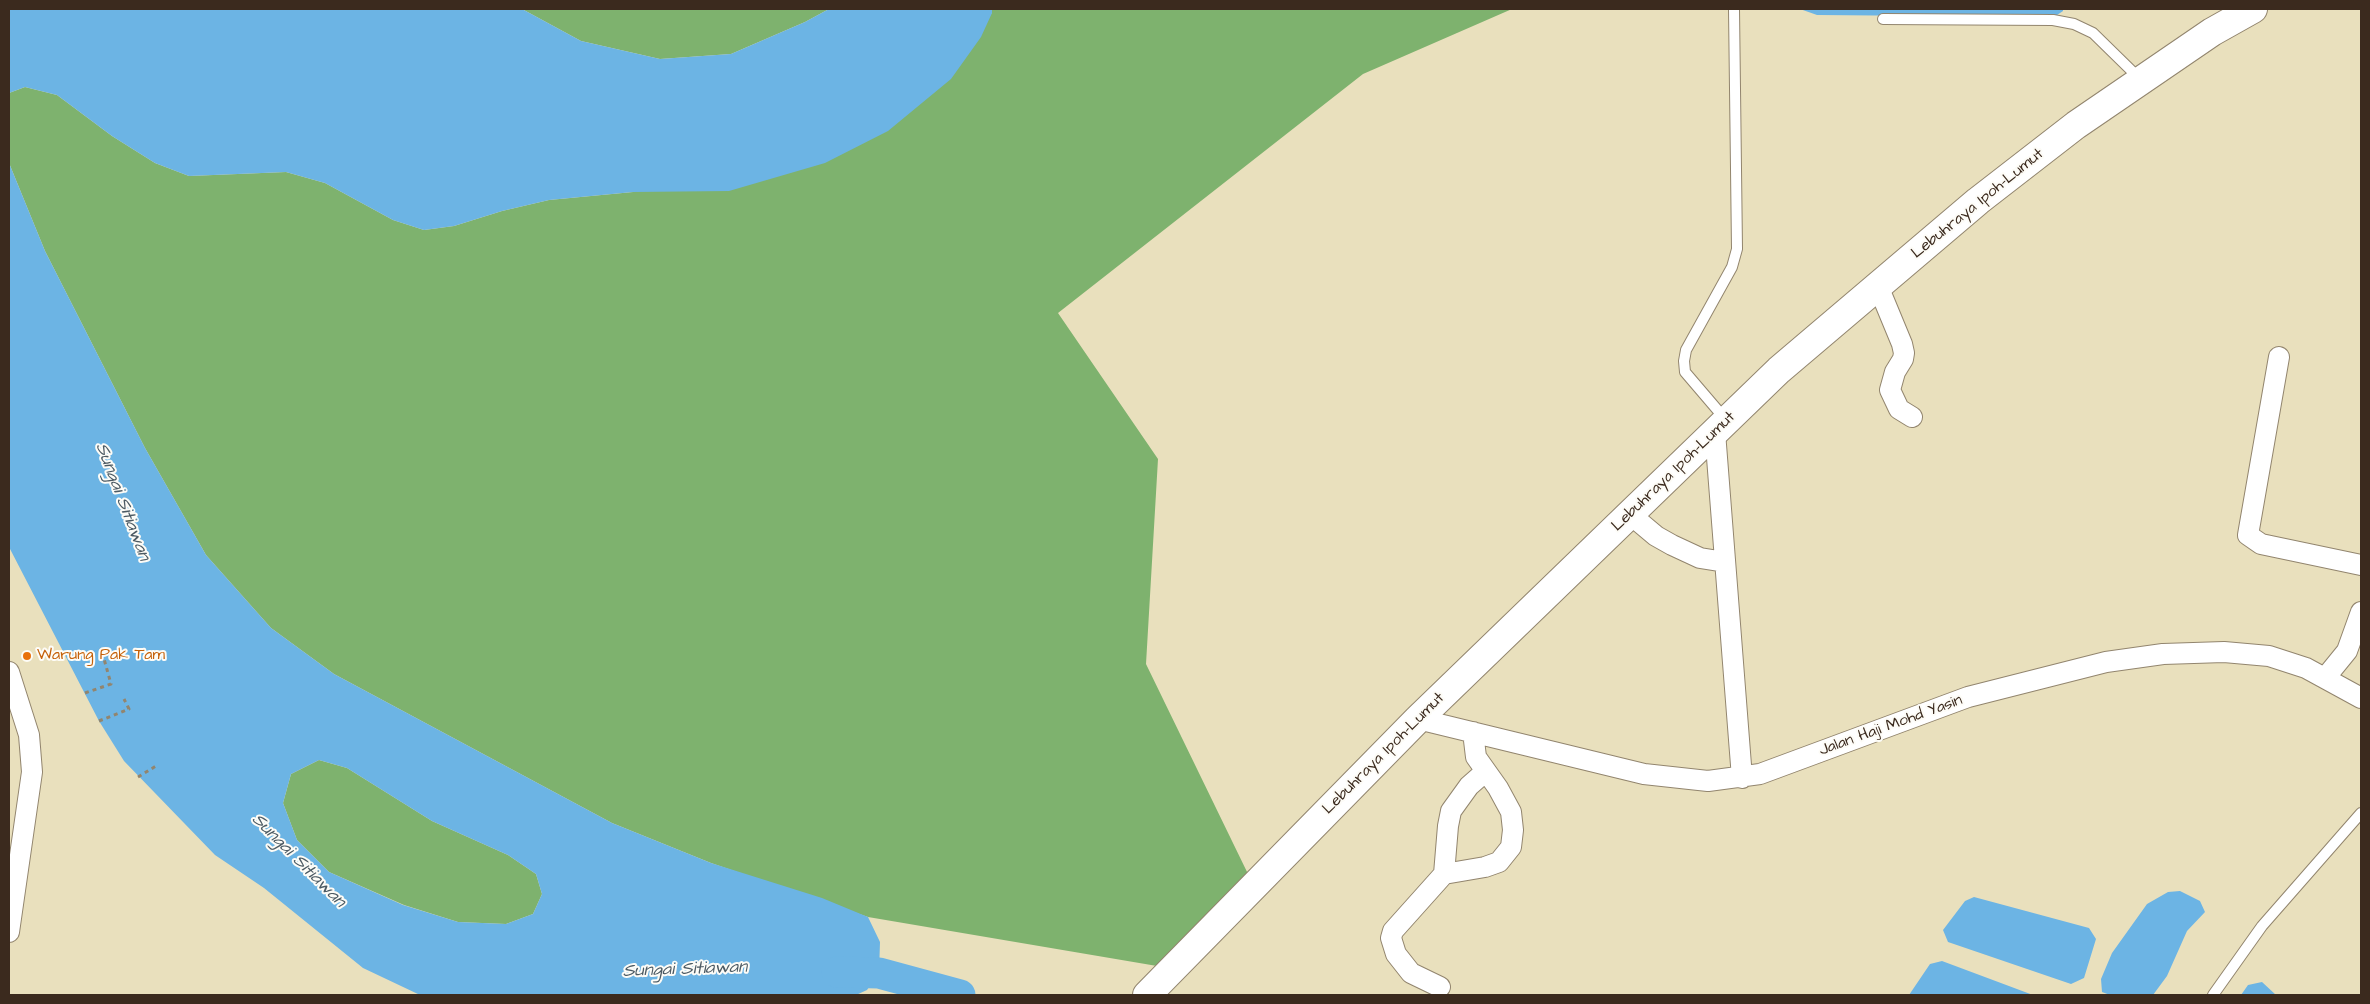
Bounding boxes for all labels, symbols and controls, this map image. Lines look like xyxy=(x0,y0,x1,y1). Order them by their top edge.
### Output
street label: Lebuhraya Ipoh-Lumut xyxy=(1908,145,2048,263)
street label: Lebuhraya Ipoh-Lumut xyxy=(1608,408,1740,536)
water label: Sungai Sitiawan xyxy=(90,440,154,564)
place label: Warung Pak Tam xyxy=(37,646,165,666)
marker: Warung Pak Tam xyxy=(21,650,33,662)
street label: Lebuhraya Ipoh-Lumut xyxy=(1319,689,1449,819)
street label: Jalan Haji Mohd Yasin xyxy=(1817,691,1965,761)
water label: Sungai Sitiawan xyxy=(246,809,350,913)
water label: Sungai Sitiawan xyxy=(623,957,747,983)

